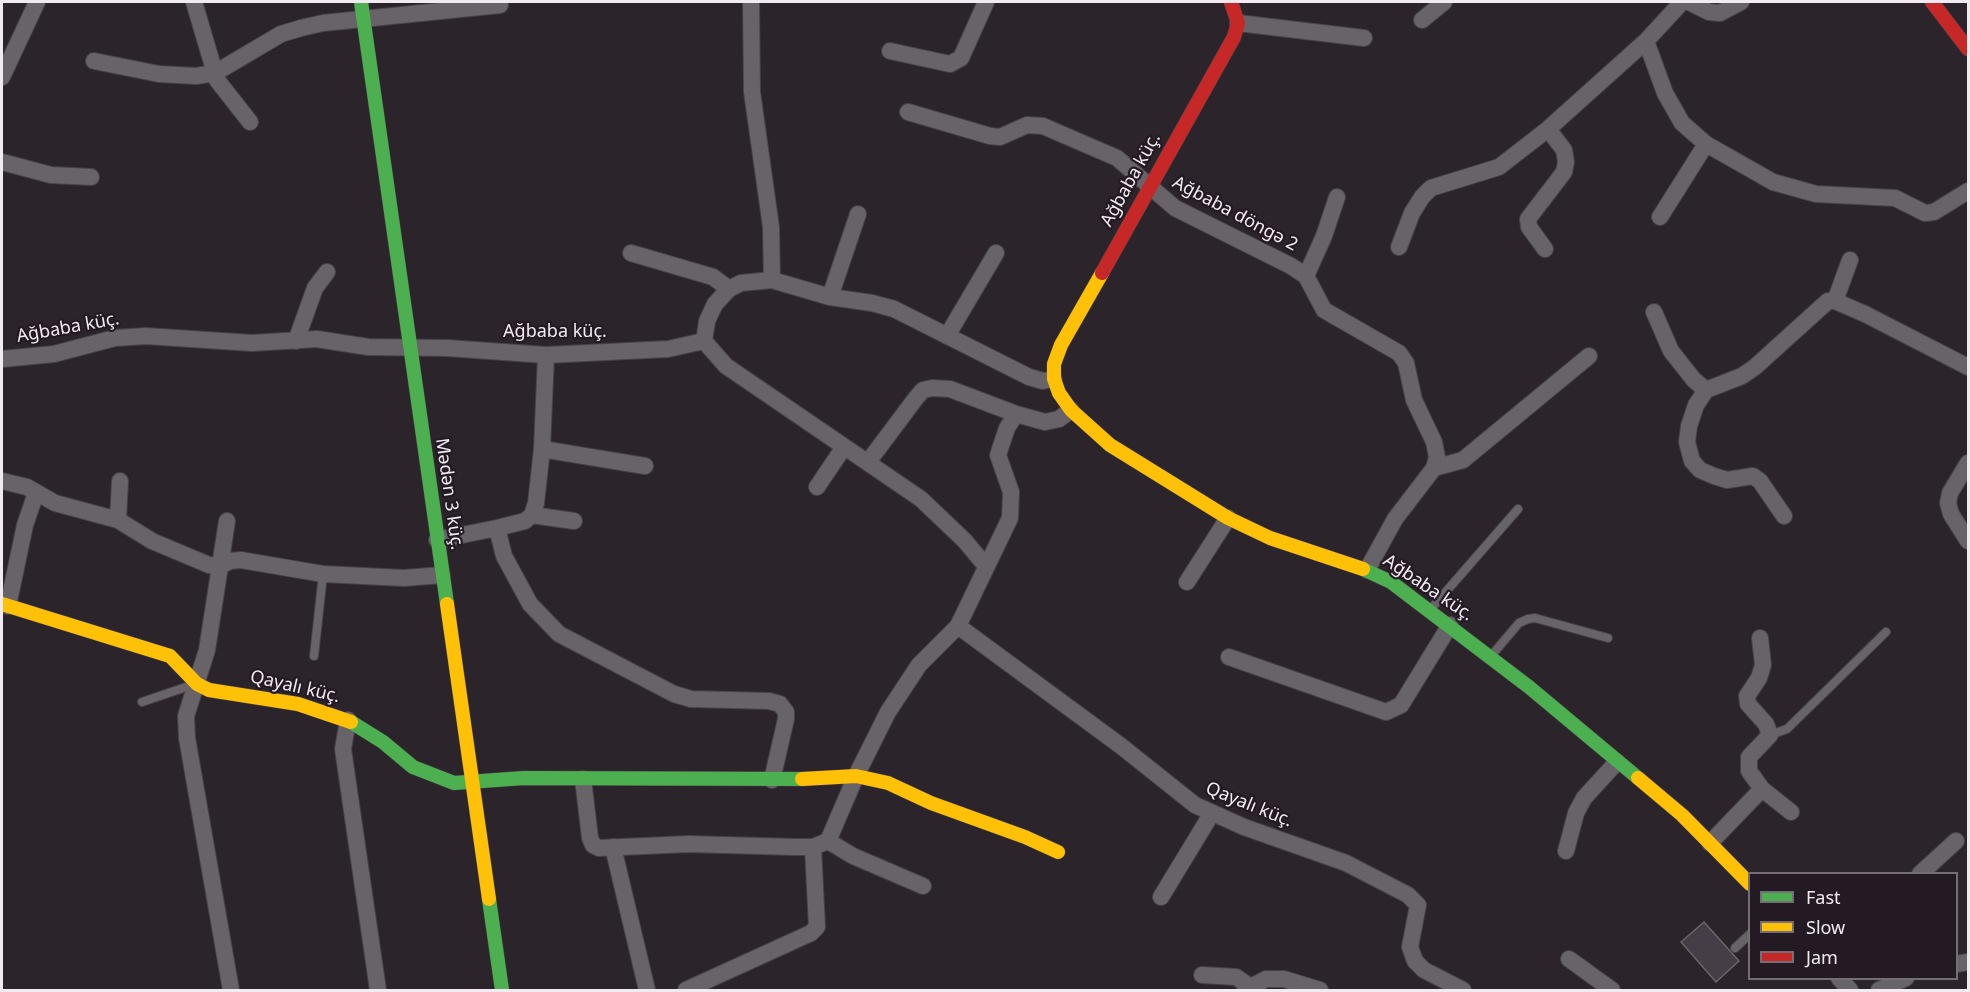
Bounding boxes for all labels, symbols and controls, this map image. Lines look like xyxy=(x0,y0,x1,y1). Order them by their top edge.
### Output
street label: Ağbaba küç. xyxy=(1096,129,1166,231)
street label: Ağbaba döngə 2 xyxy=(1169,172,1301,256)
street label: Ağbaba küç. xyxy=(15,308,121,348)
street label: Ağbaba küç. xyxy=(503,321,607,343)
street label: Mədən 3 küç. xyxy=(430,437,468,551)
street label: Ağbaba küç. xyxy=(1379,550,1477,626)
street label: Qayalı küç. xyxy=(248,666,342,708)
street label: Qayalı küç. xyxy=(1202,778,1296,832)
legend xyxy=(1748,872,1958,980)
text: Fast xyxy=(1806,885,1841,909)
text: Slow xyxy=(1806,915,1845,939)
text: Jam xyxy=(1806,945,1838,969)

